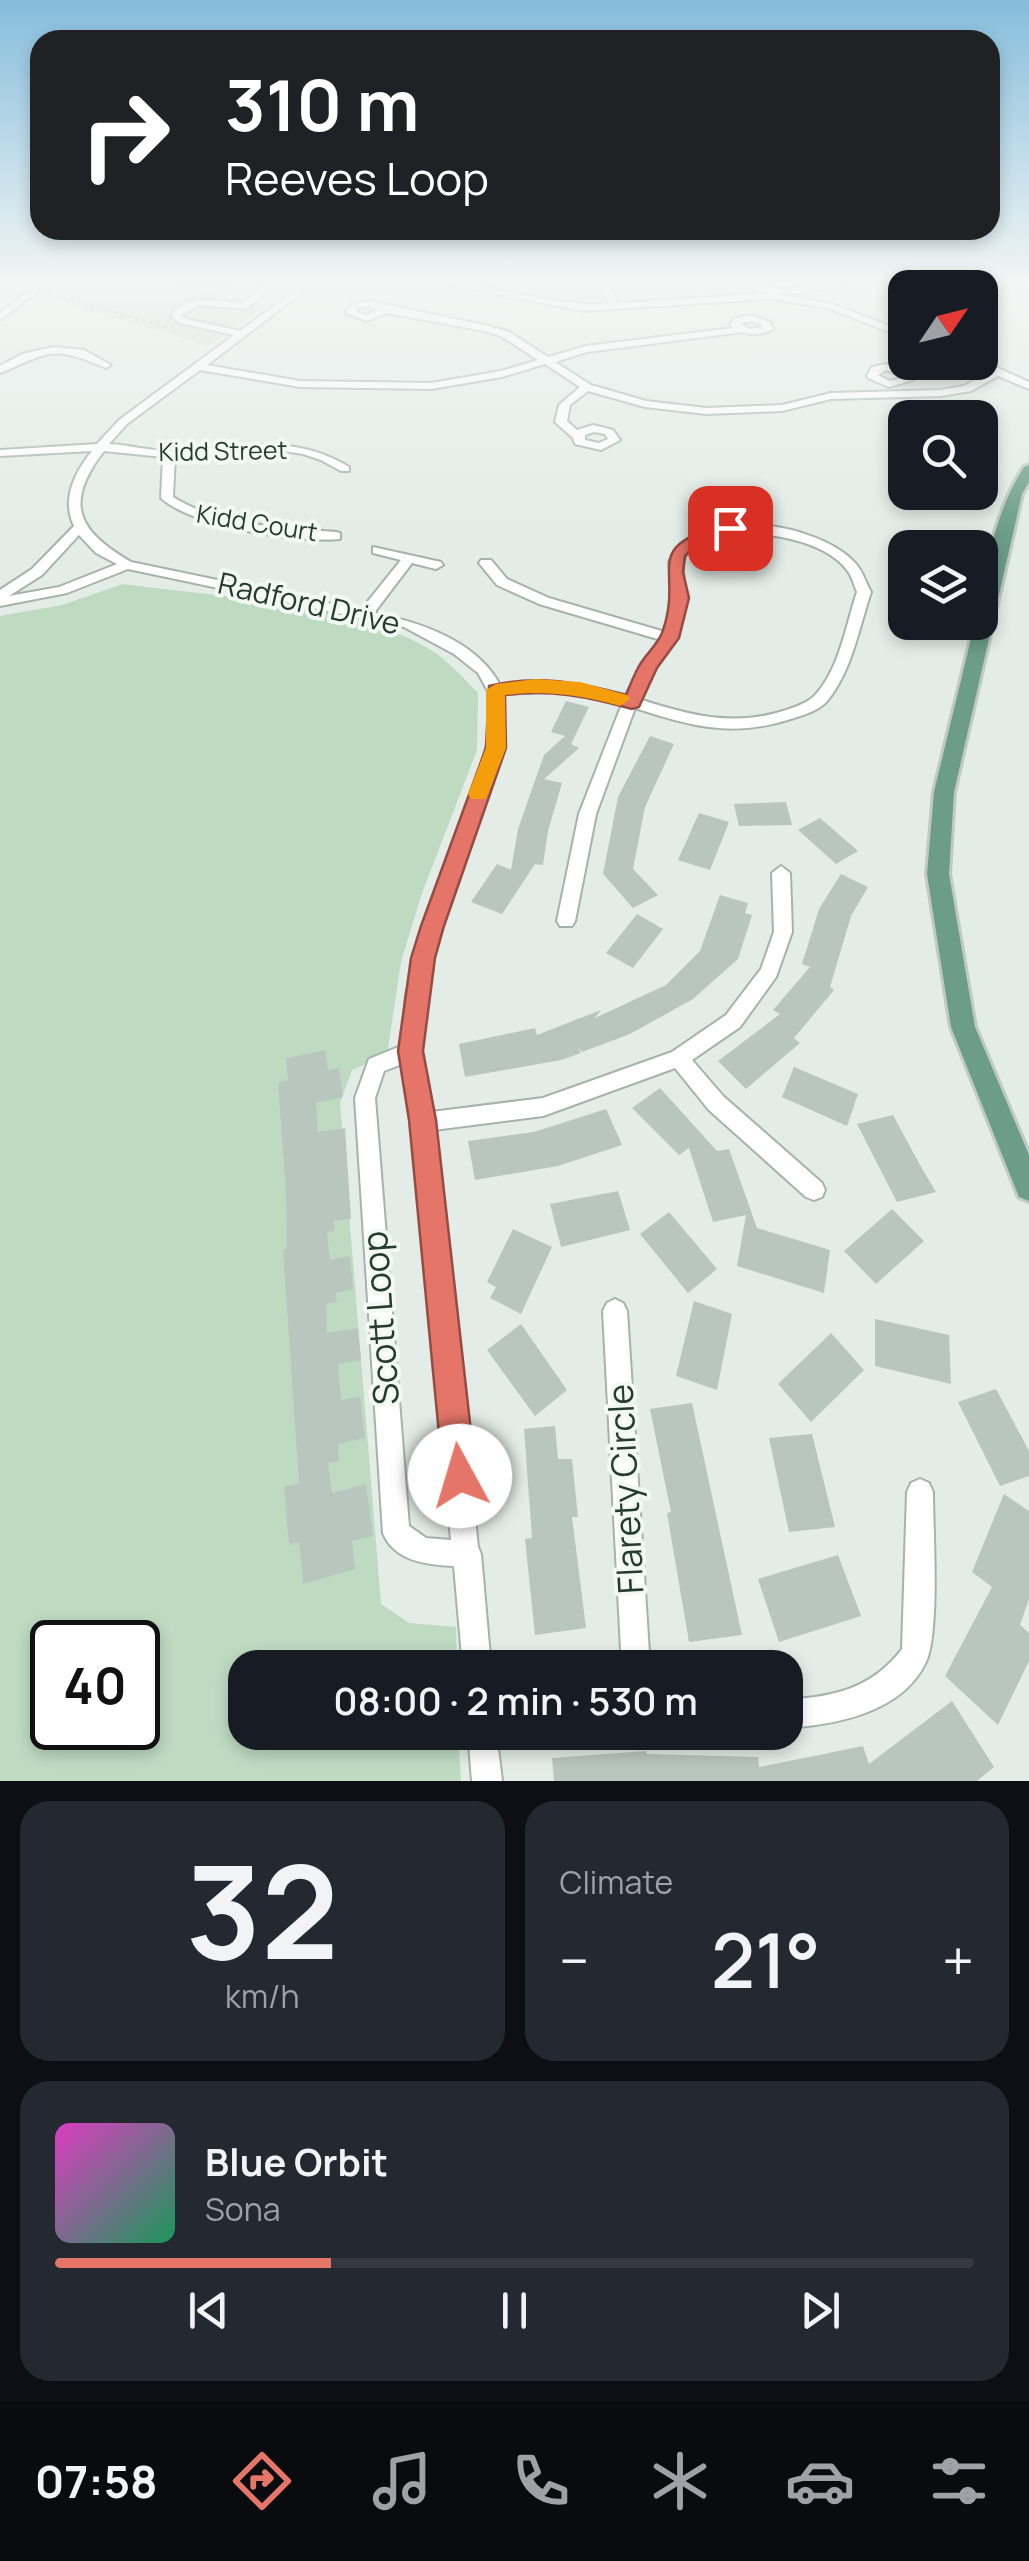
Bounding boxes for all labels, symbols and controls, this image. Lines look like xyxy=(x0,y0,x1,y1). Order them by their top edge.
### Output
text: 310 m xyxy=(225,56,419,152)
icon: right xyxy=(60,70,190,200)
text: Reeves Loop xyxy=(225,147,489,209)
north arrow xyxy=(888,270,998,380)
map controls xyxy=(888,270,998,640)
button: search xyxy=(888,400,998,510)
street label: Kidd Street xyxy=(158,432,288,469)
pin xyxy=(688,486,773,571)
street label: Kidd Court xyxy=(194,496,320,549)
icon: arrive xyxy=(703,501,758,556)
button: layers xyxy=(888,530,998,640)
street label: Radford Drive xyxy=(214,562,404,643)
street label: Scott Loop xyxy=(350,1230,410,1407)
street label: Flarety Circle xyxy=(596,1383,654,1595)
position arrow xyxy=(408,1424,512,1528)
speed limit sign: 40 xyxy=(30,1620,160,1750)
text: 08:00 · 2 min · 530 m xyxy=(333,1674,698,1726)
text: 32 xyxy=(186,1820,339,1998)
text: Climate xyxy=(560,1860,673,1904)
text: 21° xyxy=(711,1908,820,2011)
text: − xyxy=(560,1922,589,1998)
text: + xyxy=(942,1922,974,1998)
text: km/h xyxy=(225,1974,299,2018)
text: Blue Orbit xyxy=(205,2135,388,2187)
text: Sona xyxy=(205,2187,280,2231)
icon: previous xyxy=(181,2283,236,2338)
icon: pause xyxy=(487,2283,542,2338)
icon: next xyxy=(793,2283,848,2338)
icon: directions xyxy=(227,2446,297,2516)
icon: music xyxy=(367,2446,437,2516)
icon: phone xyxy=(506,2446,576,2516)
icon: climate xyxy=(645,2446,715,2516)
icon: car xyxy=(785,2446,855,2516)
icon: filters xyxy=(924,2446,994,2516)
text: 07:58 xyxy=(35,2450,158,2512)

